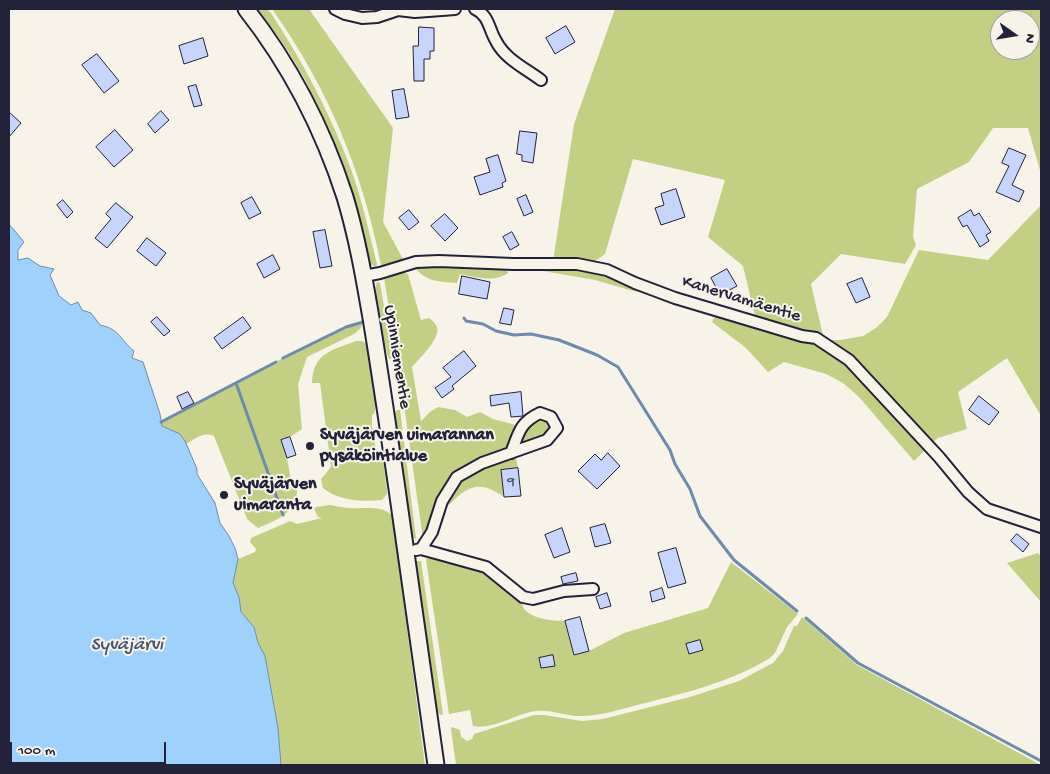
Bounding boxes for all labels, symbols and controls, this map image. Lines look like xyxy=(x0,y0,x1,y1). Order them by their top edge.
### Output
north arrow xyxy=(990,10,1040,60)
text: N xyxy=(1020,32,1038,45)
street label: Kanervamäentie xyxy=(679,272,803,328)
street label: Upinniementie xyxy=(377,304,415,410)
place label: Syväjärven uimarannan pysäköintialue xyxy=(320,425,494,468)
marker: Syväjärven uimarannan pysäköintialue xyxy=(304,440,316,452)
place label: Syväjärven uimaranta xyxy=(234,474,317,516)
house number: 9 xyxy=(507,474,515,492)
marker: Syväjärven uimaranta xyxy=(218,489,230,501)
water label: Syväjärvi xyxy=(91,635,163,657)
scale bar xyxy=(12,732,169,764)
text: 100 m xyxy=(18,742,55,760)

